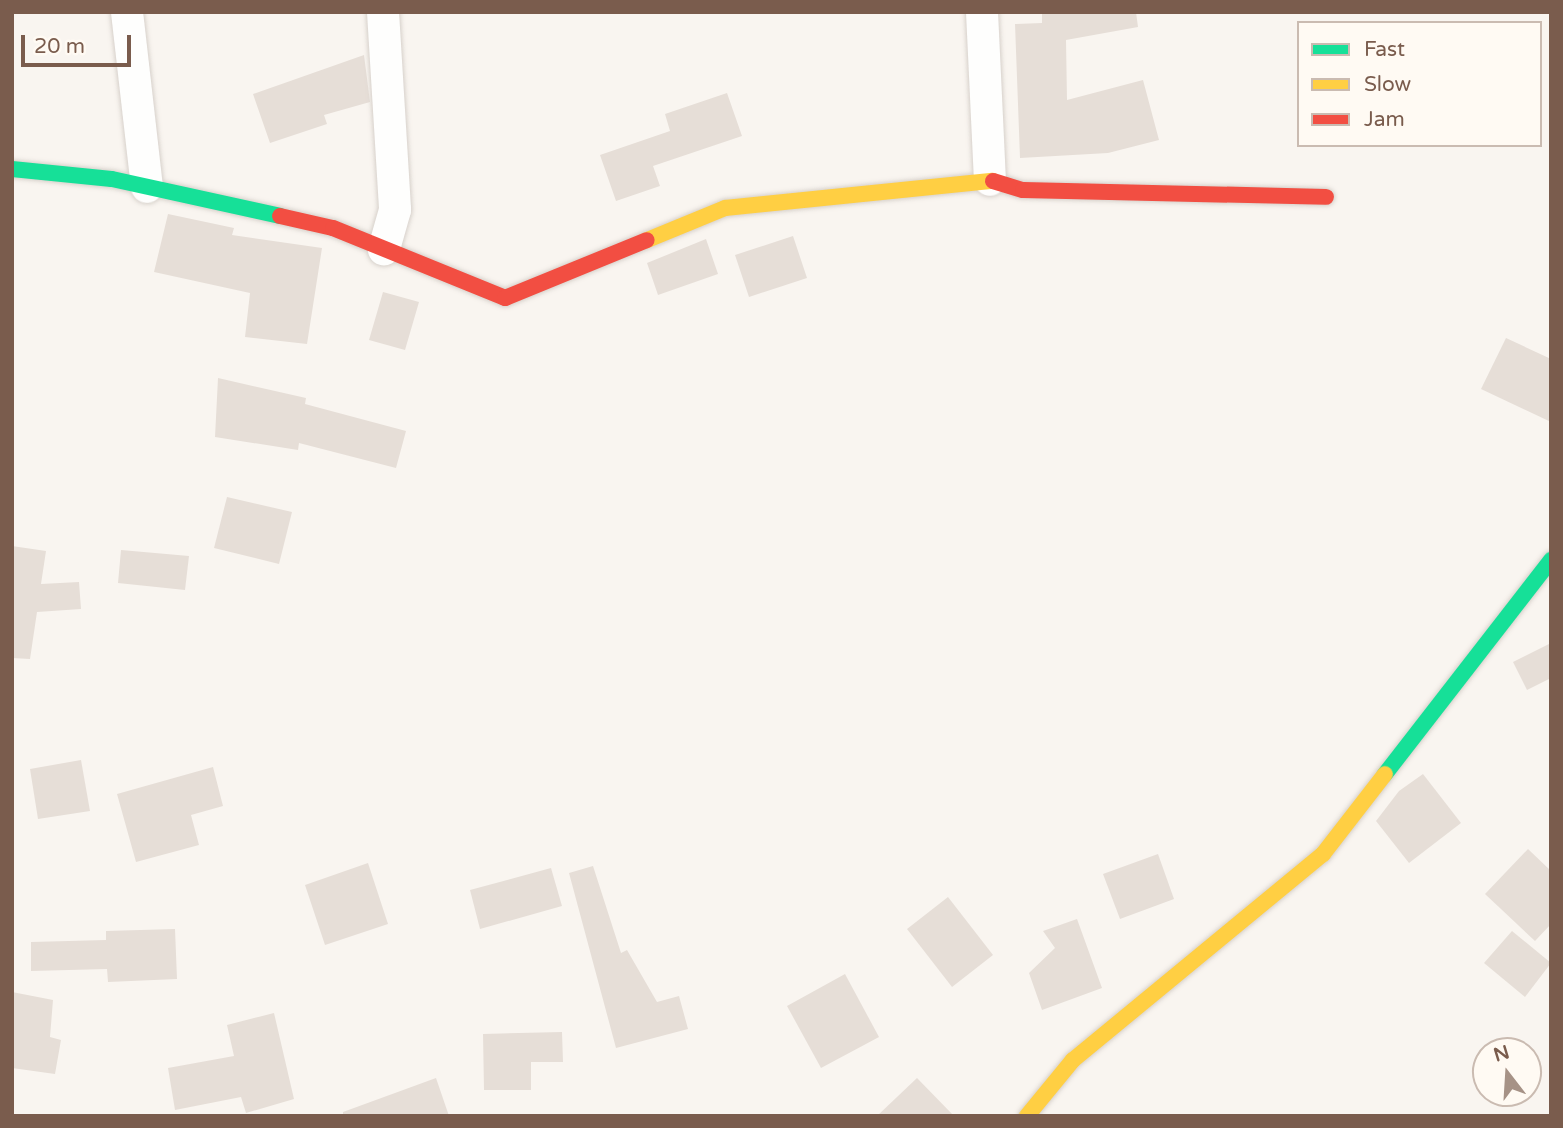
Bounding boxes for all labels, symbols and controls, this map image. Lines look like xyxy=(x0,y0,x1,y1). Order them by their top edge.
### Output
scale bar xyxy=(24,21,135,65)
legend xyxy=(1297,21,1542,147)
text: 20 m xyxy=(34,34,85,59)
text: Fast xyxy=(1364,37,1405,62)
text: Slow xyxy=(1364,72,1411,97)
text: Jam xyxy=(1364,107,1405,132)
north arrow xyxy=(1472,1037,1542,1107)
text: N xyxy=(1491,1041,1512,1067)

